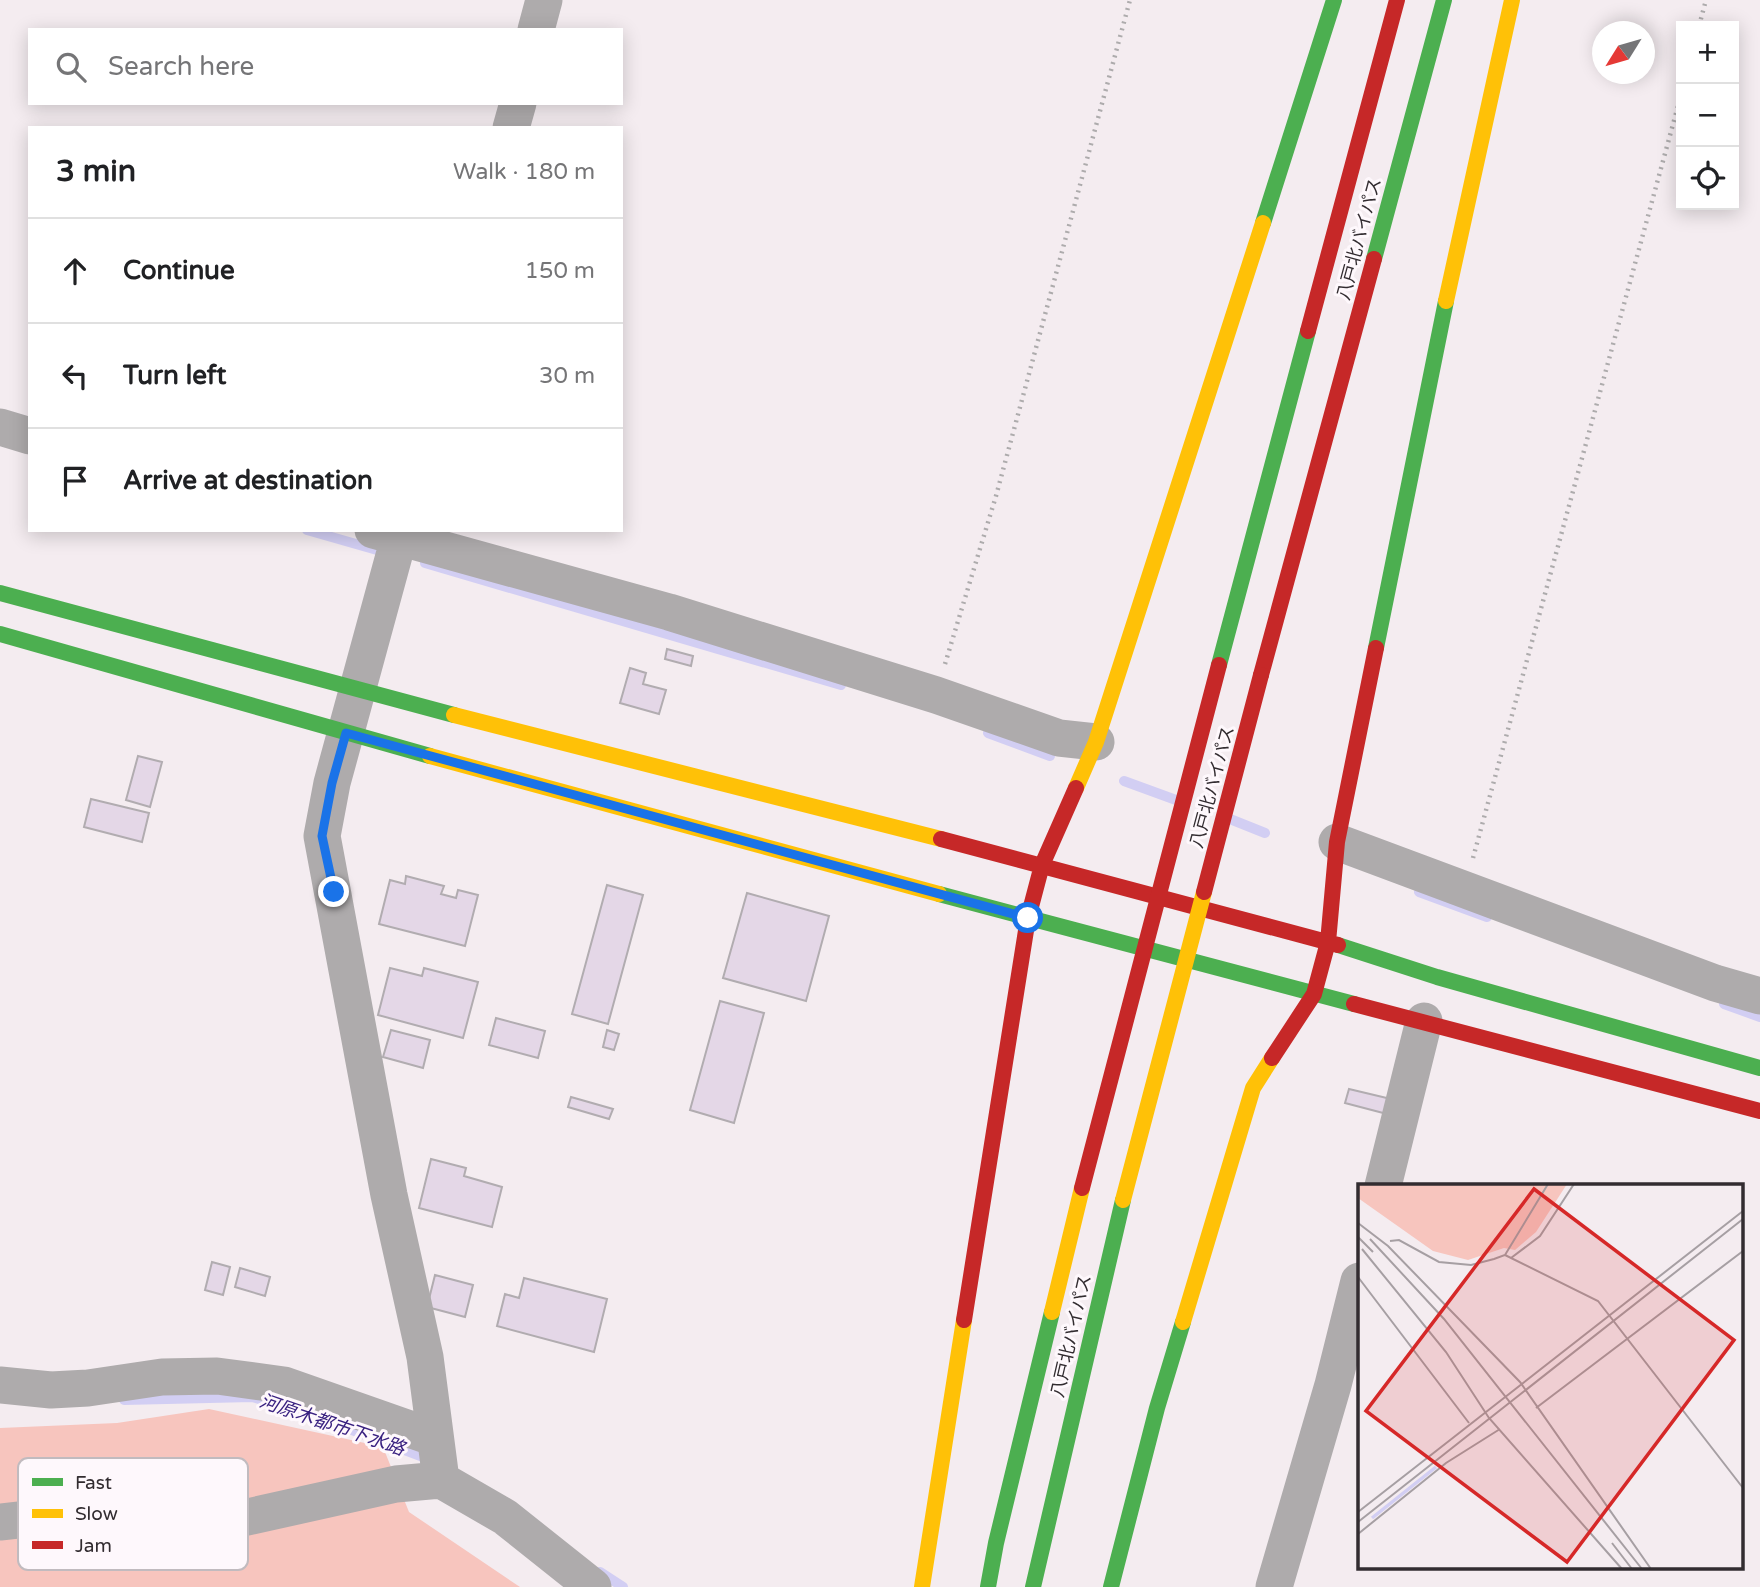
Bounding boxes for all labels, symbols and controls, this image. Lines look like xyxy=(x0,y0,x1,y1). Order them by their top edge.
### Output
north arrow xyxy=(1592,21,1655,84)
map controls xyxy=(1676,21,1739,210)
button: + xyxy=(1676,21,1739,84)
search box xyxy=(28,28,623,105)
icon: search xyxy=(52,48,90,86)
text: Search here xyxy=(108,51,254,82)
button: − xyxy=(1676,84,1739,147)
button: locate xyxy=(1676,147,1739,210)
text: 3 min xyxy=(56,153,136,190)
text: Walk · 180 m xyxy=(453,158,595,186)
street label: 八戸北バイパス xyxy=(1332,175,1386,303)
icon: ahead xyxy=(56,252,94,290)
text: Continue xyxy=(123,255,235,286)
text: 150 m xyxy=(525,257,595,285)
icon: left xyxy=(56,357,94,395)
text: Turn left xyxy=(123,360,226,391)
text: 30 m xyxy=(539,362,595,390)
icon: arrive xyxy=(56,462,94,500)
text: Arrive at destination xyxy=(123,465,373,496)
street label: 八戸北バイパス xyxy=(1185,723,1239,851)
route end xyxy=(318,876,349,907)
route start xyxy=(1012,902,1043,933)
inset map xyxy=(1358,1184,1742,1570)
street label: 八戸北バイパス xyxy=(1046,1272,1096,1400)
water label: 河原木都市下水路 xyxy=(257,1390,409,1461)
legend xyxy=(18,1458,248,1570)
text: Fast xyxy=(75,1472,112,1494)
text: Slow xyxy=(75,1503,118,1525)
text: Jam xyxy=(75,1535,112,1557)

